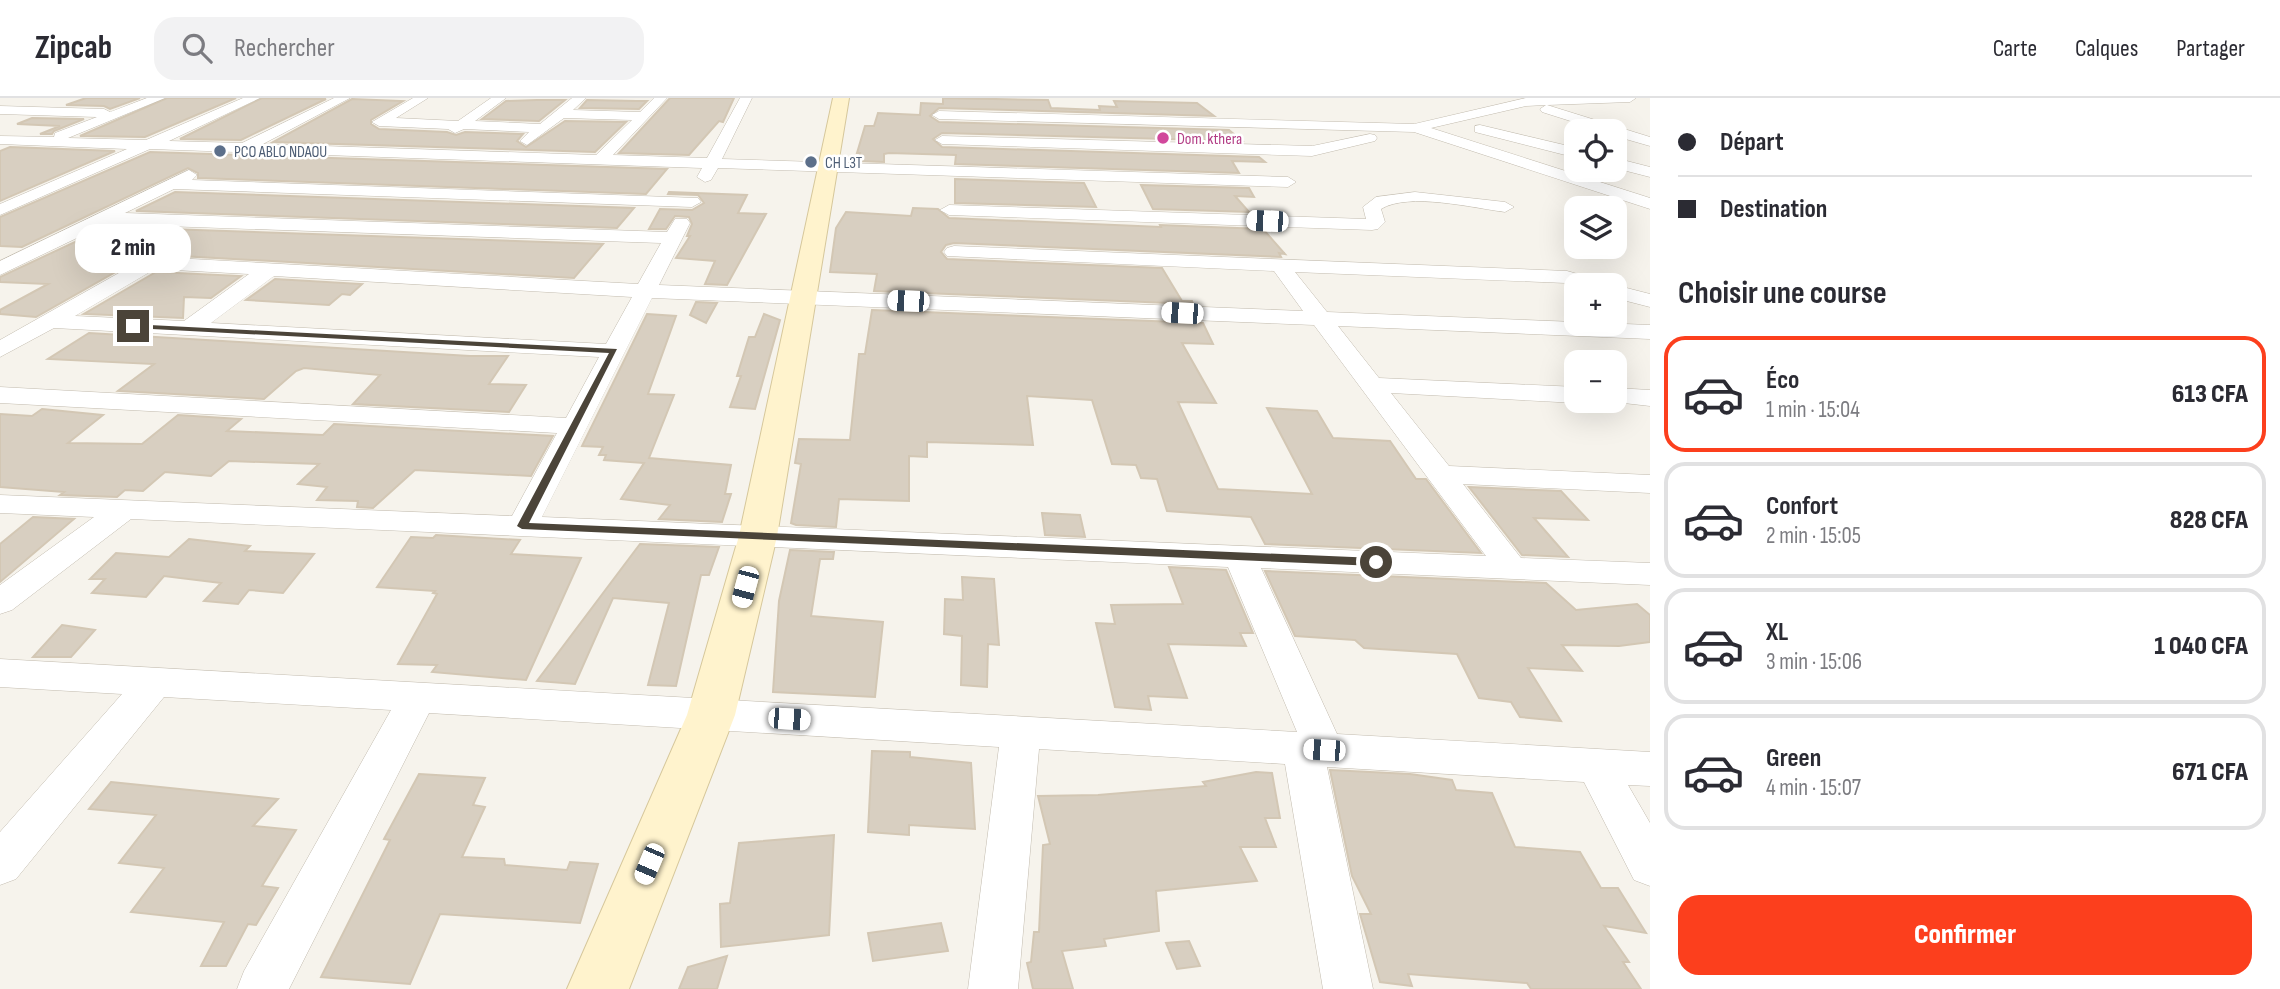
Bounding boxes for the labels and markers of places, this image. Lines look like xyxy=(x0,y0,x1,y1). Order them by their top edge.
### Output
marker: Dom. kthera xyxy=(1155,130,1171,146)
place label: Dom. kthera xyxy=(1177,130,1242,149)
marker: PCO ABLO NDAOU xyxy=(212,143,228,159)
place label: PCO ABLO NDAOU xyxy=(234,143,327,162)
marker: CH L3T xyxy=(803,154,819,170)
place label: CH L3T xyxy=(825,154,863,173)

